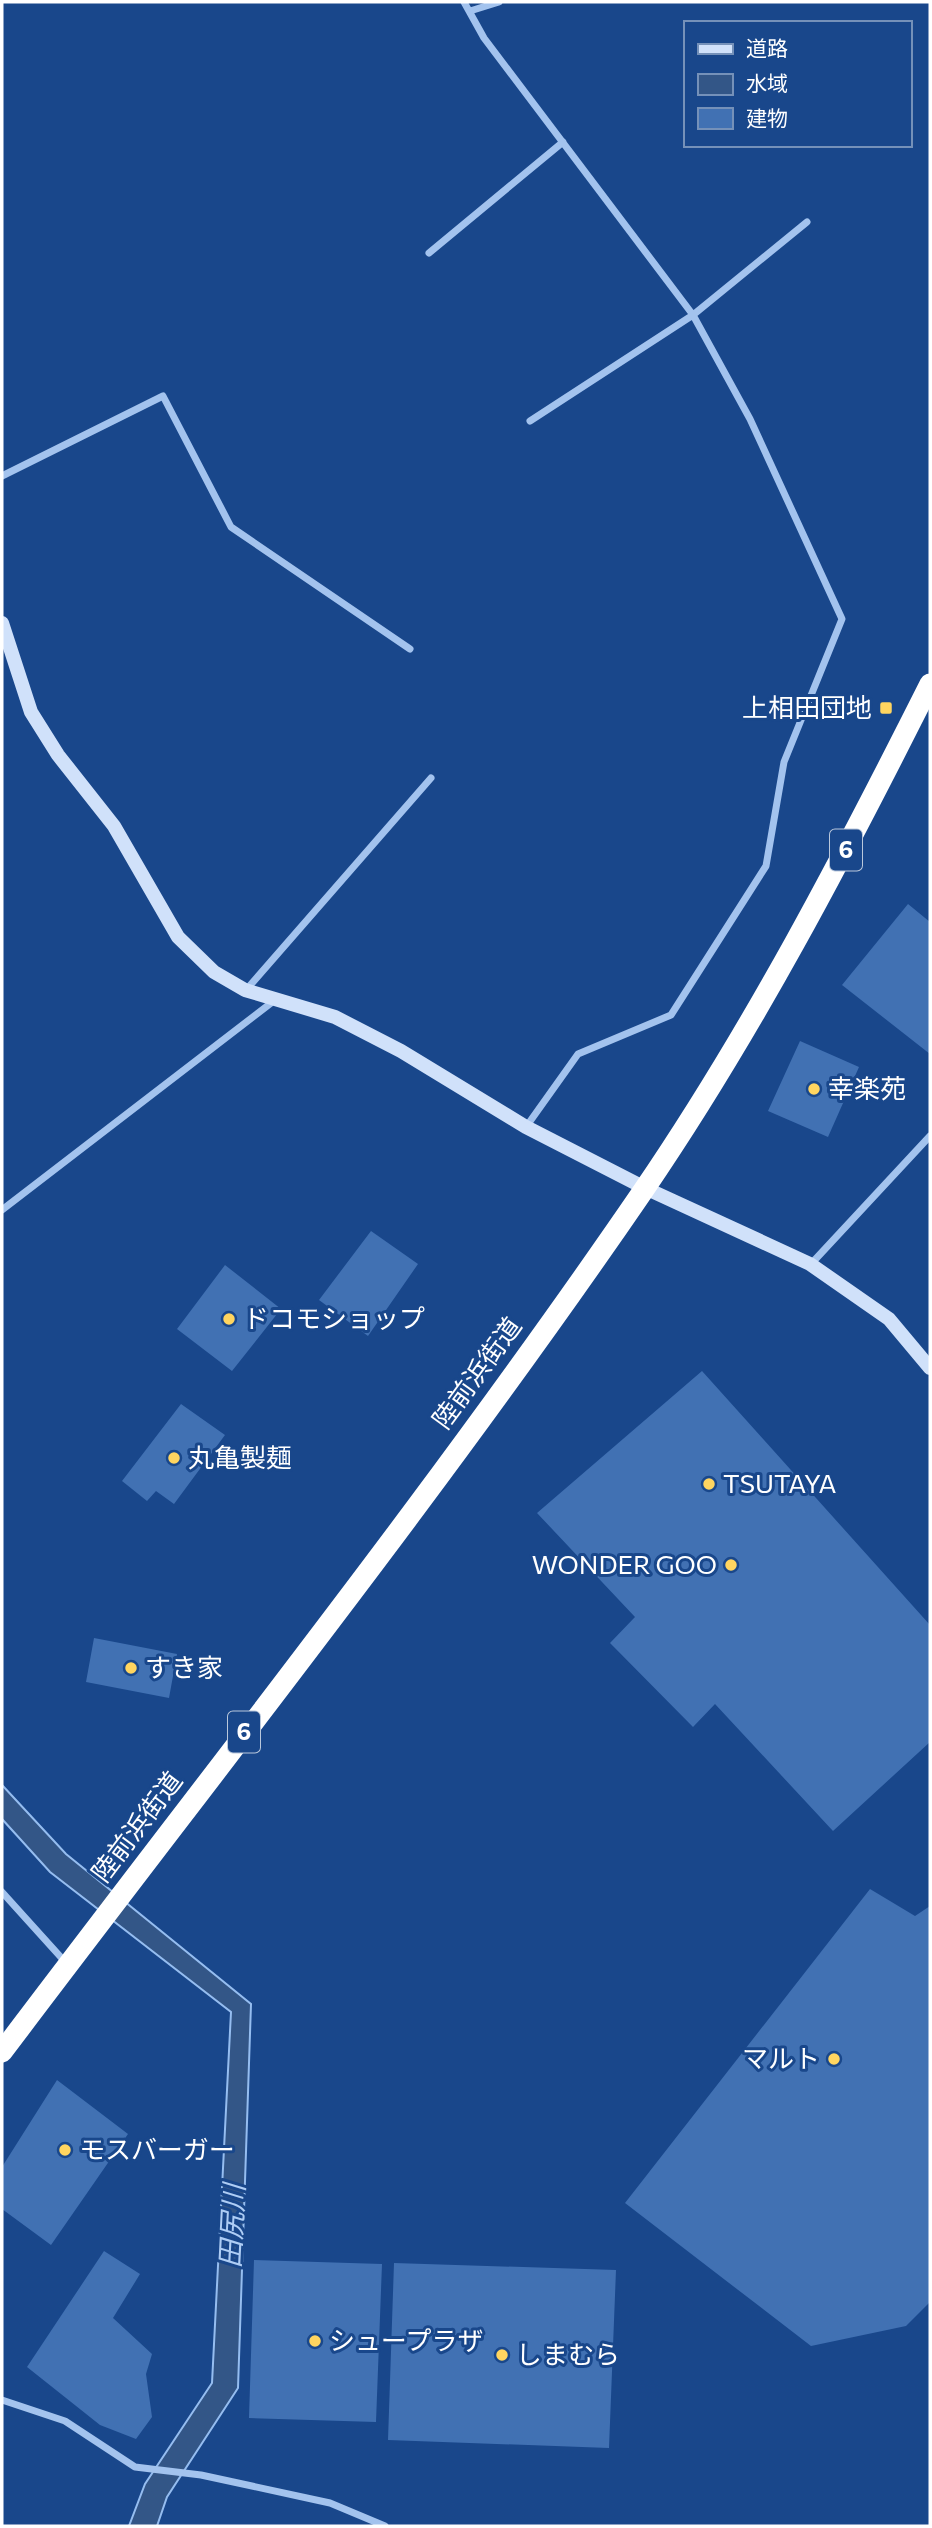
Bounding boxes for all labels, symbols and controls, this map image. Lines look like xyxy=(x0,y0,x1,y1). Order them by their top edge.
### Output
legend xyxy=(684,21,911,147)
text: 道路 xyxy=(746,35,788,60)
text: 水域 xyxy=(746,70,788,95)
text: 建物 xyxy=(746,105,788,130)
place label: 上相田団地 xyxy=(742,691,872,722)
marker: 上相田団地 xyxy=(878,700,894,716)
road number: 6 xyxy=(830,830,862,870)
place label: 幸楽苑 xyxy=(828,1072,906,1103)
marker: 幸楽苑 xyxy=(806,1081,822,1097)
place label: ドコモショップ xyxy=(243,1302,425,1333)
street label: 陸前浜街道 xyxy=(425,1310,527,1434)
marker: ドコモショップ xyxy=(221,1311,237,1327)
place label: 丸亀製麺 xyxy=(188,1441,292,1472)
marker: 丸亀製麺 xyxy=(166,1450,182,1466)
place label: TSUTAYA xyxy=(723,1467,837,1498)
marker: TSUTAYA xyxy=(701,1476,717,1492)
place label: WONDER GOO xyxy=(532,1548,717,1579)
marker: WONDER GOO xyxy=(723,1557,739,1573)
place label: すき家 xyxy=(145,1651,223,1682)
marker: すき家 xyxy=(123,1660,139,1676)
road number: 6 xyxy=(228,1712,260,1752)
street label: 陸前浜街道 xyxy=(84,1765,187,1887)
place label: マルト xyxy=(742,2042,820,2073)
marker: マルト xyxy=(826,2051,842,2067)
place label: モスバーガー xyxy=(79,2133,235,2164)
marker: モスバーガー xyxy=(57,2142,73,2158)
water label: 田尻川 xyxy=(212,2180,250,2269)
place label: シュープラザ xyxy=(329,2324,483,2355)
marker: シュープラザ xyxy=(307,2333,323,2349)
place label: しまむら xyxy=(516,2338,620,2369)
marker: しまむら xyxy=(494,2347,510,2363)

